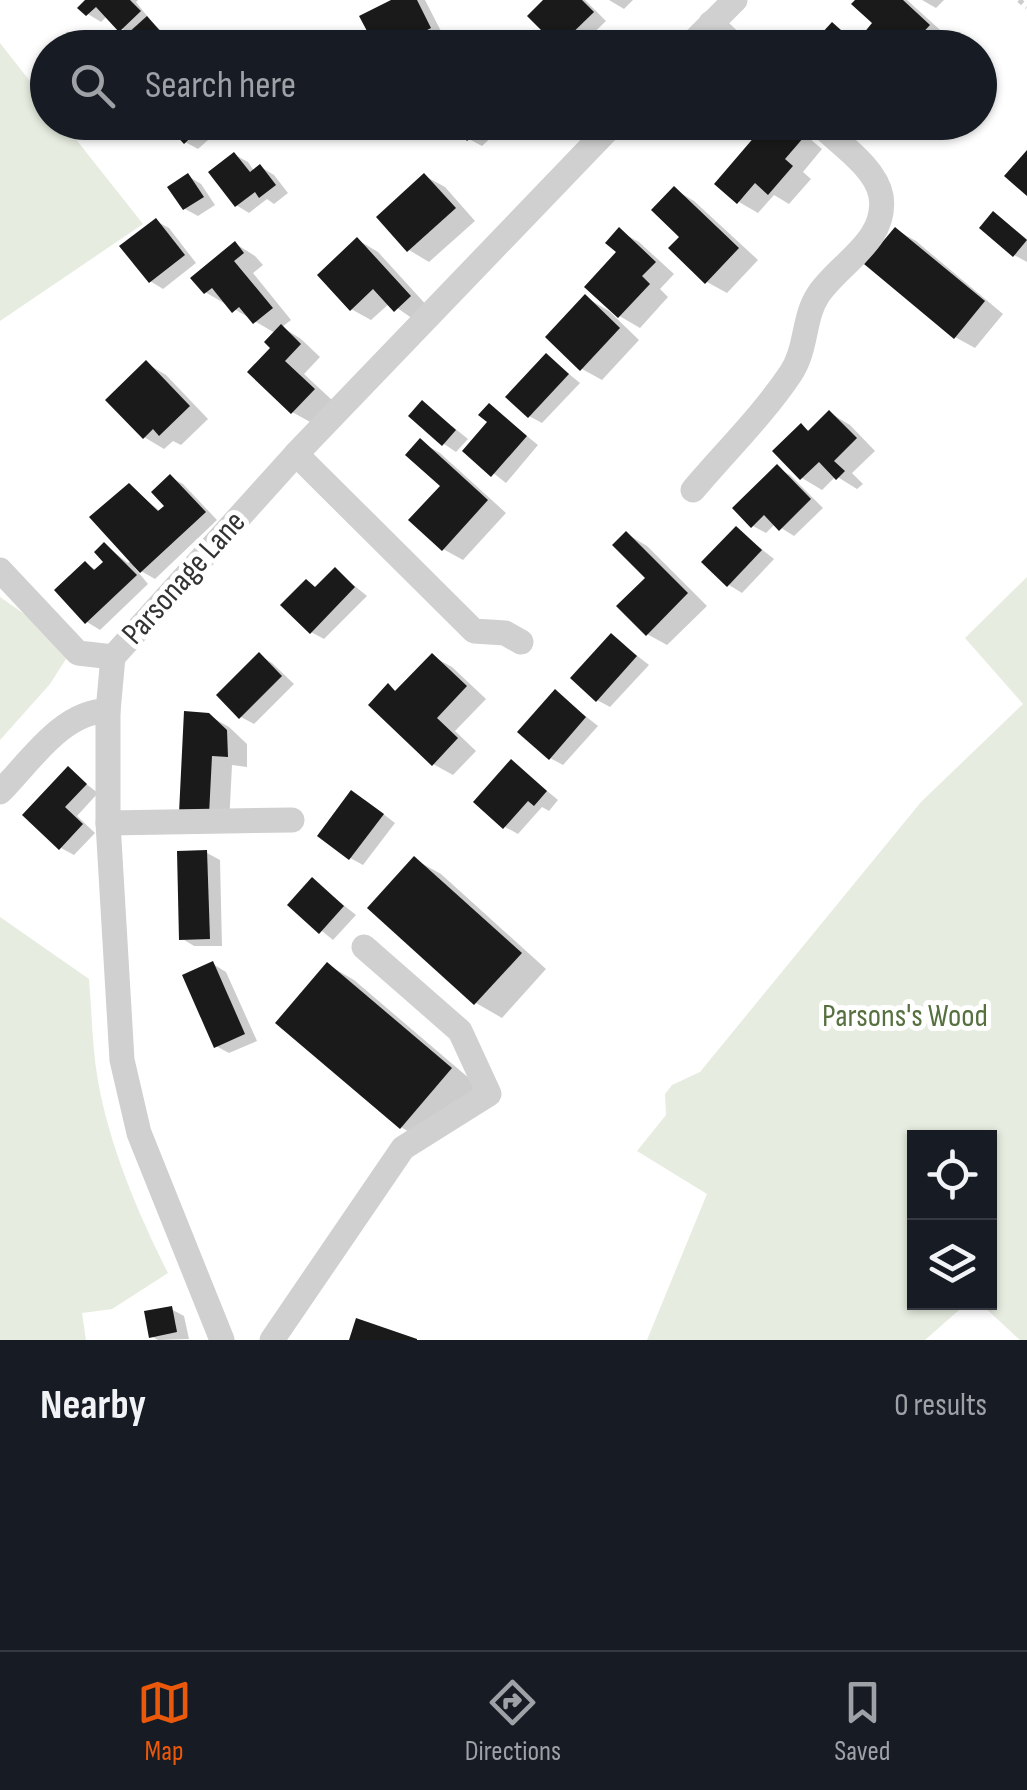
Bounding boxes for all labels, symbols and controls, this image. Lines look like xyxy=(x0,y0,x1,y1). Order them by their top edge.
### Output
search box xyxy=(30,30,997,140)
icon: search xyxy=(65,58,120,113)
text: Search here xyxy=(145,63,296,108)
street label: Parsonage Lane xyxy=(114,503,254,653)
park label: Parsons's Wood xyxy=(822,997,988,1036)
map controls xyxy=(907,1130,997,1310)
button: locate xyxy=(907,1130,997,1220)
button: layers xyxy=(907,1220,997,1310)
text: Nearby xyxy=(40,1380,146,1431)
text: 0 results xyxy=(894,1386,987,1425)
tab: Map xyxy=(137,1675,192,1768)
tab: Directions xyxy=(465,1675,561,1768)
tab: Saved xyxy=(834,1675,890,1768)

